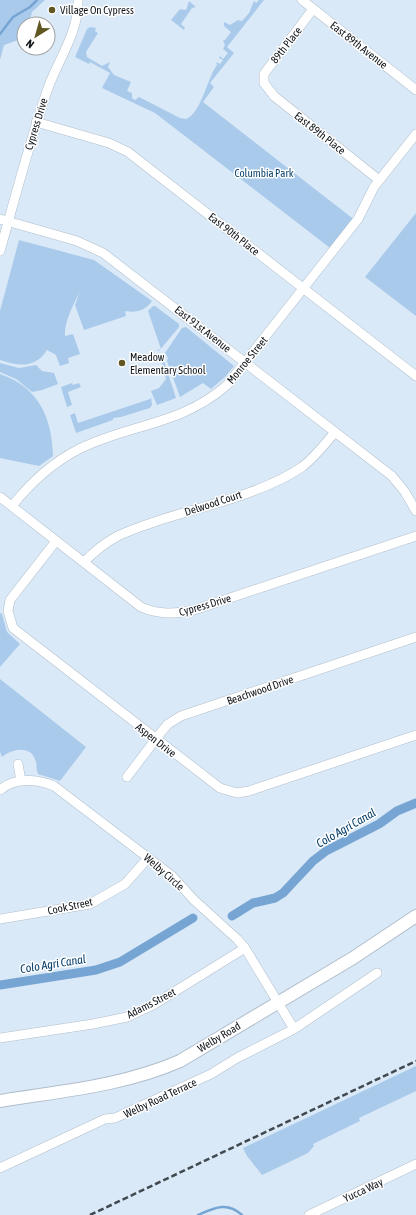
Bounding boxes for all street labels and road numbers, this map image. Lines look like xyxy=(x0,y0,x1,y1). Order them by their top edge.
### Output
street label: East 89th Avenue xyxy=(328,19,390,71)
street label: 89th Place xyxy=(268,24,304,66)
street label: Cypress Drive xyxy=(22,97,50,151)
street label: East 89th Place xyxy=(292,109,348,157)
street label: East 90th Place xyxy=(206,210,262,258)
street label: East 91st Avenue xyxy=(173,303,233,355)
street label: Monroe Street xyxy=(224,334,270,386)
street label: Delwood Court xyxy=(183,488,243,518)
street label: Cypress Drive xyxy=(178,592,232,618)
street label: Beachwood Drive xyxy=(225,673,295,707)
street label: Aspen Drive xyxy=(134,721,178,759)
street label: Welby Circle xyxy=(141,851,187,893)
street label: Cook Street xyxy=(46,895,94,917)
street label: Adams Street xyxy=(125,986,177,1020)
street label: Welby Road xyxy=(195,1020,243,1054)
street label: Welby Road Terrace xyxy=(122,1076,198,1120)
street label: Yucca Way xyxy=(341,1175,385,1204)

